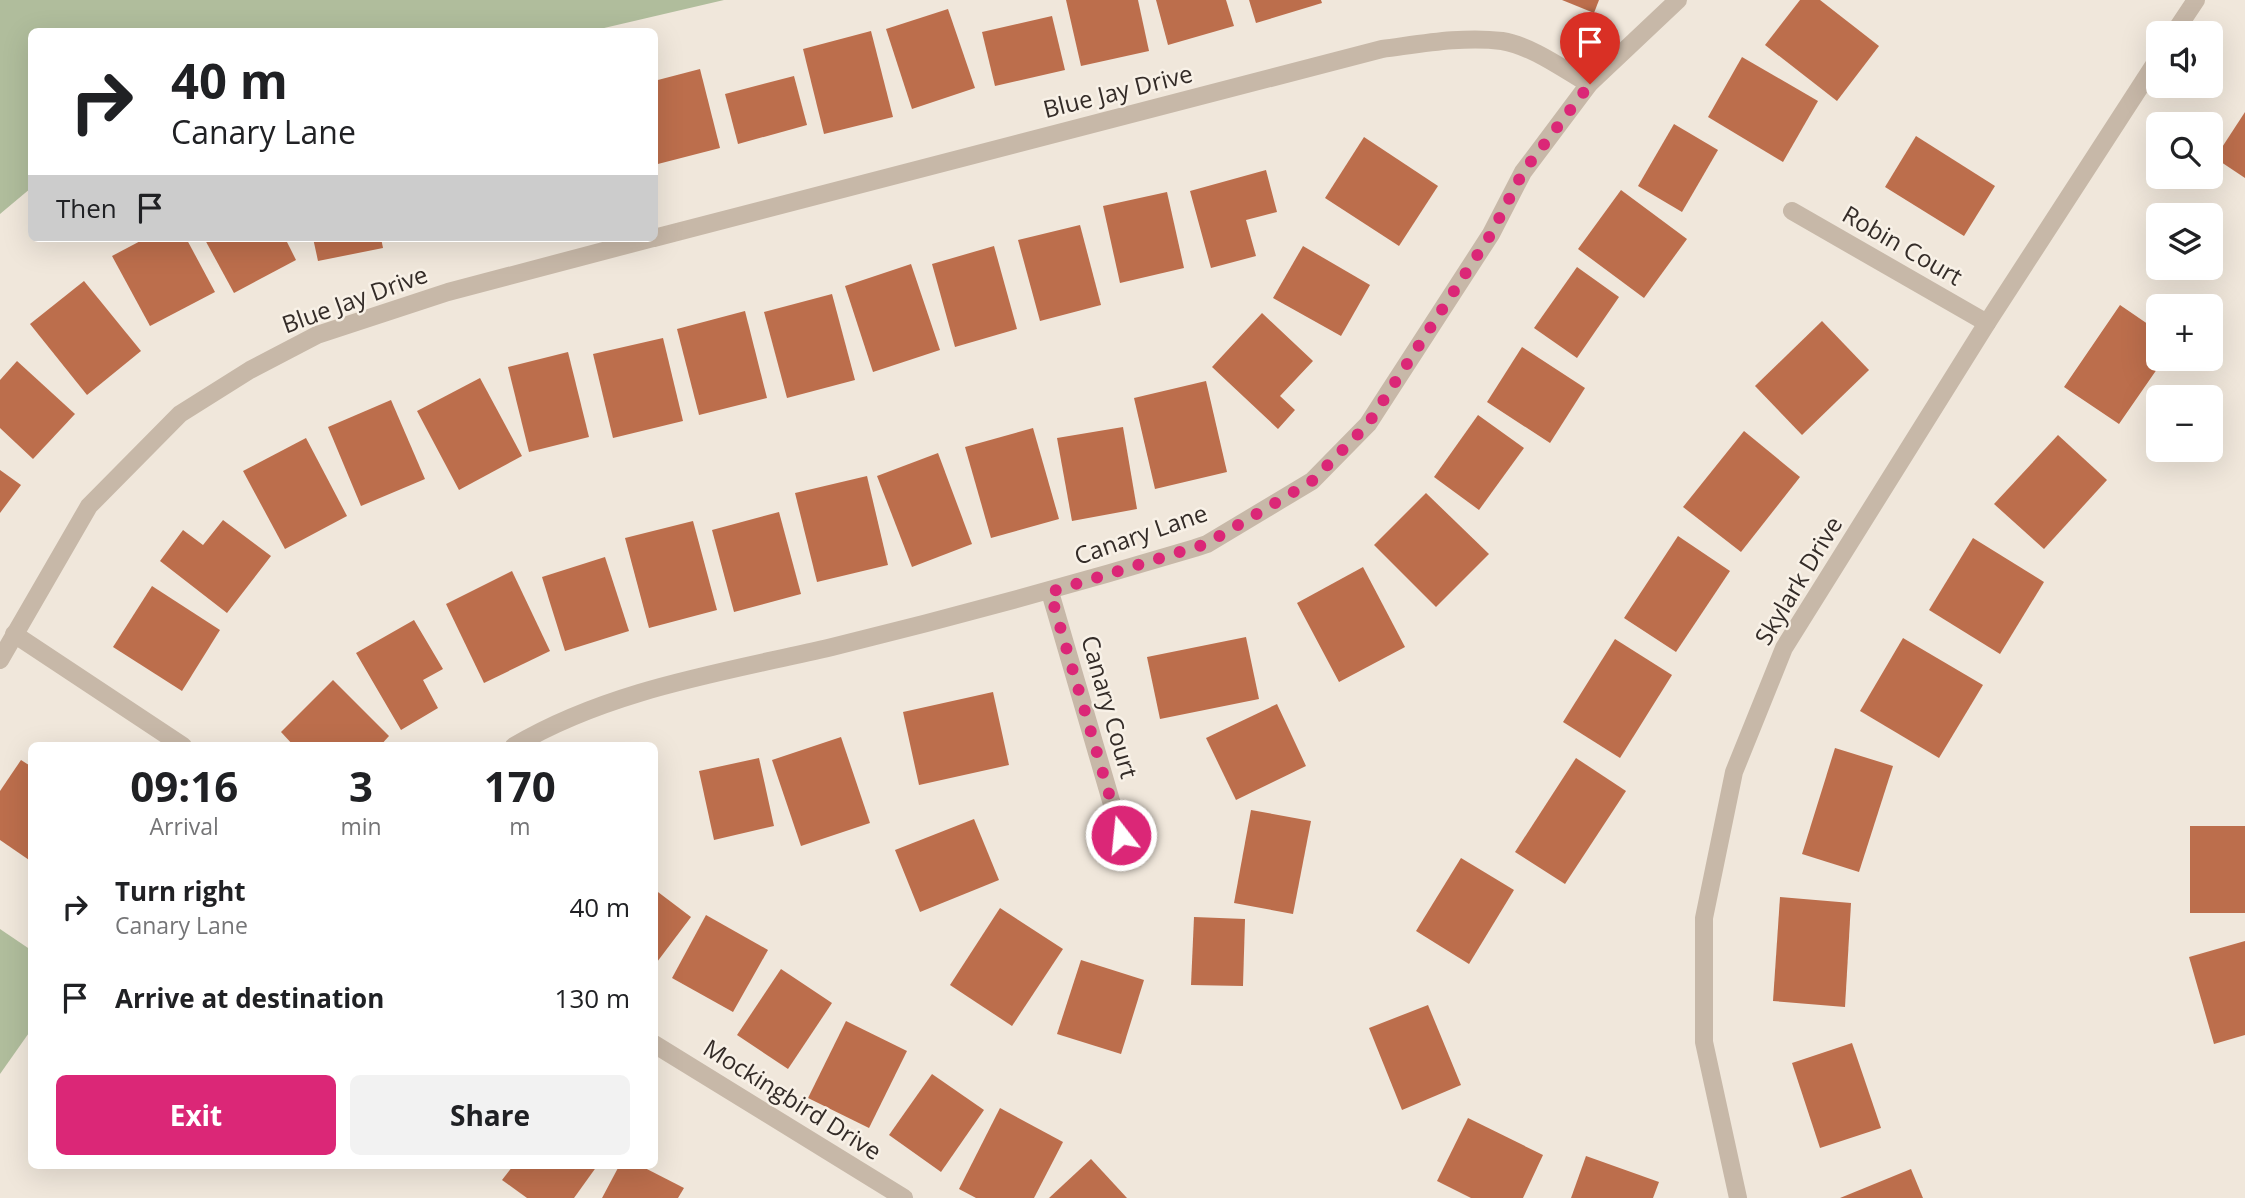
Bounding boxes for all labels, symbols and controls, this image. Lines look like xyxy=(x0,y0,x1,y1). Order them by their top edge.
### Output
pin xyxy=(1560,12.0,1620,84)
map controls xyxy=(2146,21,2223,462)
button: sound xyxy=(2146,21,2223,98)
icon: arrive xyxy=(1571,23,1609,61)
text: 40 m xyxy=(171,47,288,113)
icon: right xyxy=(56,56,147,147)
street label: Blue Jay Drive xyxy=(1040,56,1196,125)
text: Canary Lane xyxy=(171,110,356,153)
button: search xyxy=(2146,112,2223,189)
icon: arrive xyxy=(131,189,169,227)
text: Then xyxy=(56,190,117,226)
street label: Robin Court xyxy=(1837,197,1969,292)
button: layers xyxy=(2146,203,2223,280)
street label: Blue Jay Drive xyxy=(277,257,432,340)
button: + xyxy=(2146,294,2223,371)
button: − xyxy=(2146,385,2223,462)
street label: Canary Lane xyxy=(1070,495,1211,572)
street label: Skylark Drive xyxy=(1746,510,1849,651)
street label: Canary Court xyxy=(1074,631,1147,782)
text: 09:16 xyxy=(130,757,238,814)
text: 3 xyxy=(349,757,373,814)
text: 170 xyxy=(484,757,556,814)
position arrow xyxy=(1084,798,1158,872)
text: Arrival xyxy=(150,810,219,842)
text: min xyxy=(340,810,382,842)
text: m xyxy=(509,810,530,842)
text: Turn right xyxy=(115,873,246,909)
icon: right xyxy=(56,888,94,926)
text: 40 m xyxy=(569,889,630,925)
text: Canary Lane xyxy=(115,909,248,941)
icon: arrive xyxy=(56,979,94,1017)
text: Arrive at destination xyxy=(115,980,384,1016)
text: 130 m xyxy=(555,980,630,1016)
street label: Mockingbird Drive xyxy=(697,1031,888,1167)
button: Exit xyxy=(56,1075,336,1155)
button: Share xyxy=(350,1075,630,1155)

